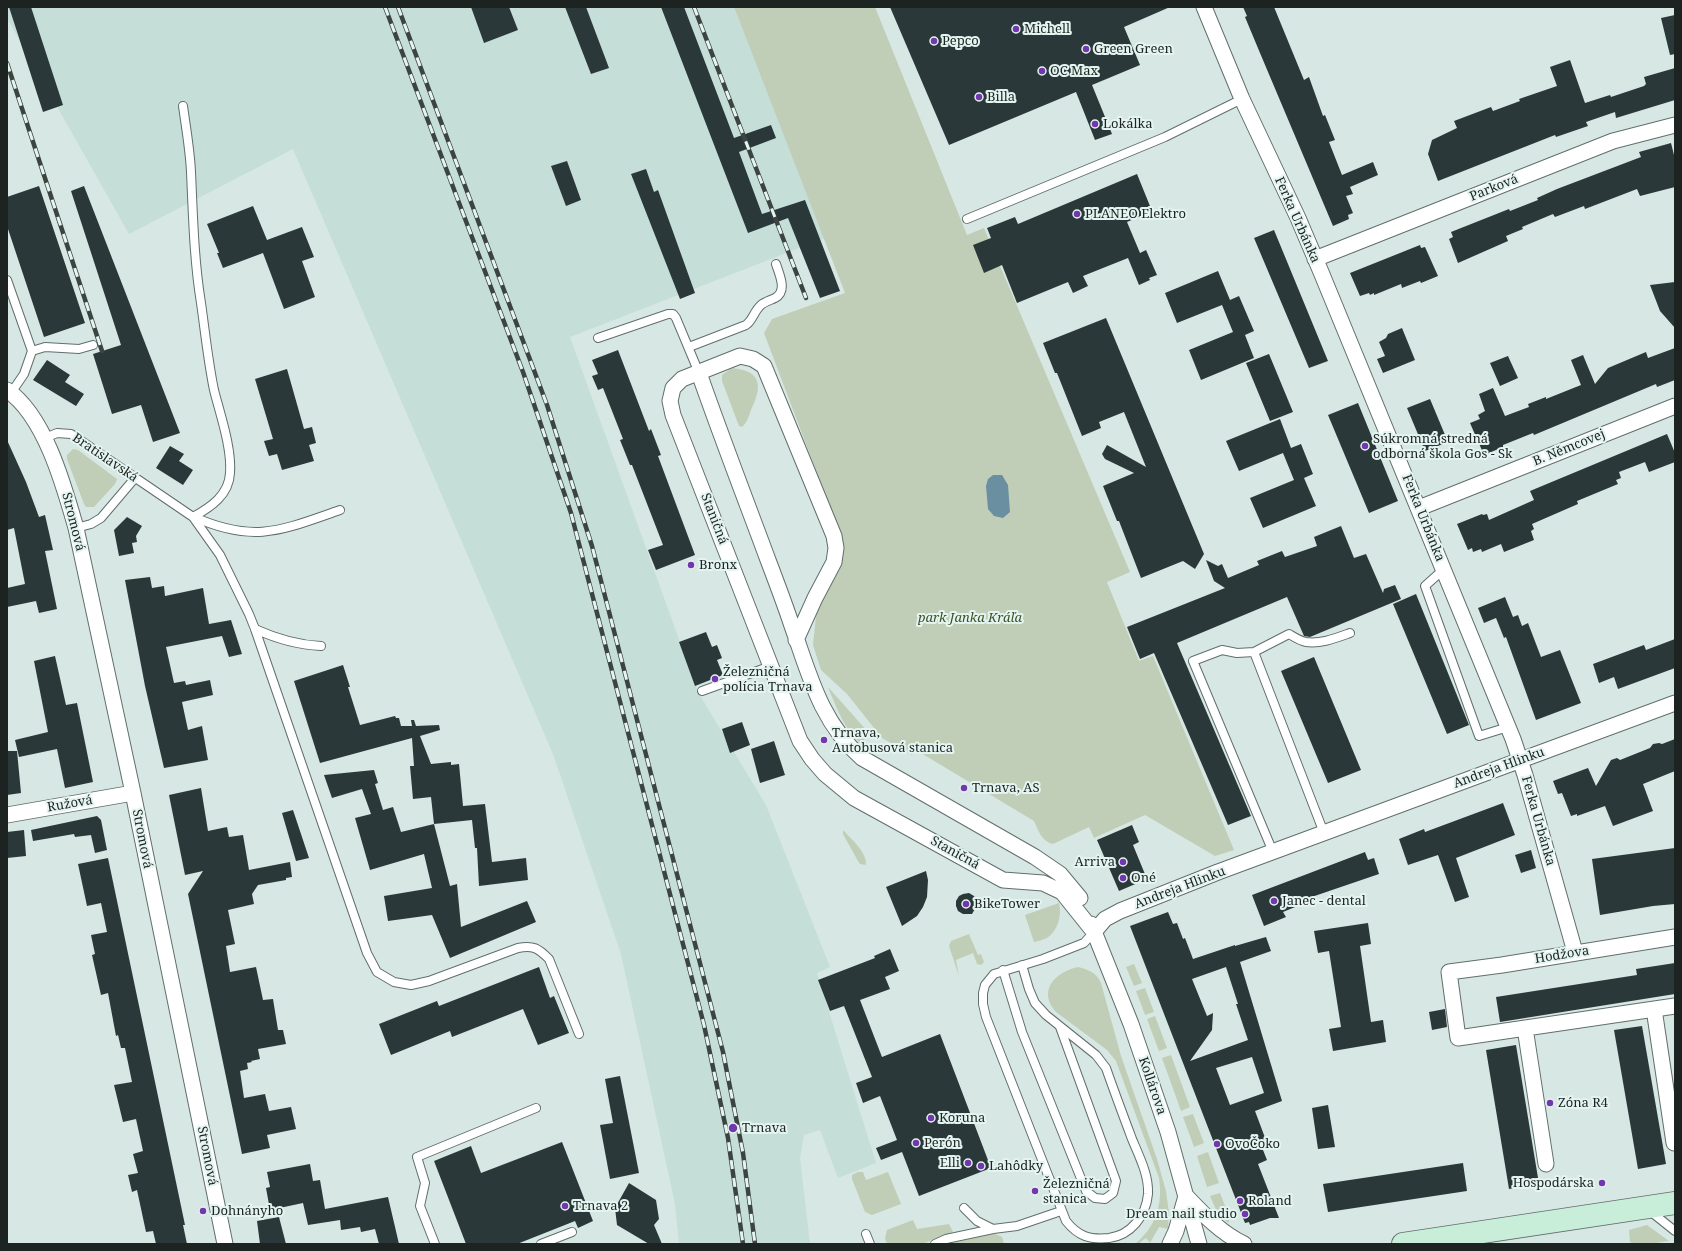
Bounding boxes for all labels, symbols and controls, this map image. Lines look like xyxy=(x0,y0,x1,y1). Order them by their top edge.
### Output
place label: Michell xyxy=(1024,21,1070,37)
marker: Michell xyxy=(1011,24,1021,34)
place label: Pepco xyxy=(942,33,979,49)
marker: Pepco xyxy=(929,36,939,46)
place label: Green Green xyxy=(1094,41,1173,57)
marker: Green Green xyxy=(1081,44,1091,54)
place label: OC Max xyxy=(1050,63,1098,79)
marker: OC Max xyxy=(1037,66,1047,76)
place label: Billa xyxy=(987,89,1015,105)
marker: Billa xyxy=(974,92,984,102)
place label: Lokálka xyxy=(1103,116,1152,132)
marker: Lokálka xyxy=(1090,119,1100,129)
street label: Parková xyxy=(1467,171,1521,205)
street label: Ferka Urbánka xyxy=(1271,175,1323,265)
place label: PLANEO Elektro xyxy=(1085,206,1186,222)
marker: PLANEO Elektro xyxy=(1072,209,1082,219)
street label: B. Němcovej xyxy=(1531,426,1607,470)
street label: Bratislavská xyxy=(69,430,141,486)
place label: Súkromná stredná odborná škola Gos - Sk xyxy=(1373,431,1513,462)
marker: Súkromná stredná odborná škola Gos - Sk xyxy=(1360,441,1370,451)
street label: Ferka Urbánka xyxy=(1398,472,1448,564)
street label: Stromová xyxy=(58,491,88,553)
street label: Staničná xyxy=(697,491,731,547)
place label: Bronx xyxy=(699,557,737,573)
marker: Bronx xyxy=(686,560,696,570)
park label: park Janka Kráľa xyxy=(918,610,1022,626)
place label: Železničná polícia Trnava xyxy=(723,664,813,695)
marker: Železničná polícia Trnava xyxy=(710,674,720,684)
place label: Trnava, Autobusová stanica xyxy=(832,725,953,756)
marker: Trnava, Autobusová stanica xyxy=(819,735,829,745)
street label: Andreja Hlinku xyxy=(1451,744,1547,792)
street label: Ferka Urbánka xyxy=(1518,774,1558,868)
place label: Trnava, AS xyxy=(972,780,1040,796)
marker: Trnava, AS xyxy=(959,783,969,793)
street label: Ružová xyxy=(46,792,94,816)
street label: Stromová xyxy=(129,808,155,870)
street label: Staničná xyxy=(928,833,982,873)
place label: Arriva xyxy=(1075,854,1115,870)
marker: Arriva xyxy=(1118,857,1128,867)
street label: Andreja Hlinku xyxy=(1132,864,1228,912)
place label: Oné xyxy=(1131,870,1156,886)
marker: Oné xyxy=(1118,873,1128,883)
place label: Janec - dental xyxy=(1282,893,1366,909)
place label: BikeTower xyxy=(974,896,1040,912)
marker: Janec - dental xyxy=(1269,896,1279,906)
marker: BikeTower xyxy=(961,899,971,909)
street label: Hodžova xyxy=(1534,943,1590,967)
street label: Kollárova xyxy=(1135,1055,1169,1117)
place label: Zóna R4 xyxy=(1558,1095,1608,1111)
marker: Zóna R4 xyxy=(1545,1098,1555,1108)
place label: Koruna xyxy=(939,1110,985,1126)
marker: Koruna xyxy=(926,1113,936,1123)
place label: Trnava xyxy=(742,1120,787,1136)
marker: Trnava xyxy=(727,1122,739,1134)
street label: Stromová xyxy=(194,1125,220,1187)
place label: Perón xyxy=(924,1135,961,1151)
place label: OvoČoko xyxy=(1225,1136,1280,1152)
marker: Perón xyxy=(911,1138,921,1148)
marker: OvoČoko xyxy=(1212,1139,1222,1149)
place label: Elli xyxy=(940,1155,960,1171)
marker: Elli xyxy=(963,1158,973,1168)
place label: Lahôdky xyxy=(989,1158,1043,1174)
marker: Lahôdky xyxy=(976,1161,986,1171)
place label: Hospodárska xyxy=(1513,1175,1594,1191)
place label: Železničná stanica xyxy=(1043,1176,1110,1207)
marker: Hospodárska xyxy=(1597,1178,1607,1188)
marker: Železničná stanica xyxy=(1030,1186,1040,1196)
place label: Roland xyxy=(1248,1193,1292,1209)
marker: Roland xyxy=(1235,1196,1245,1206)
place label: Trnava 2 xyxy=(573,1198,628,1214)
marker: Trnava 2 xyxy=(560,1201,570,1211)
place label: Dohnányho xyxy=(211,1203,283,1219)
marker: Dohnányho xyxy=(198,1206,208,1216)
place label: Dream nail studio xyxy=(1126,1206,1237,1222)
marker: Dream nail studio xyxy=(1240,1209,1250,1219)

